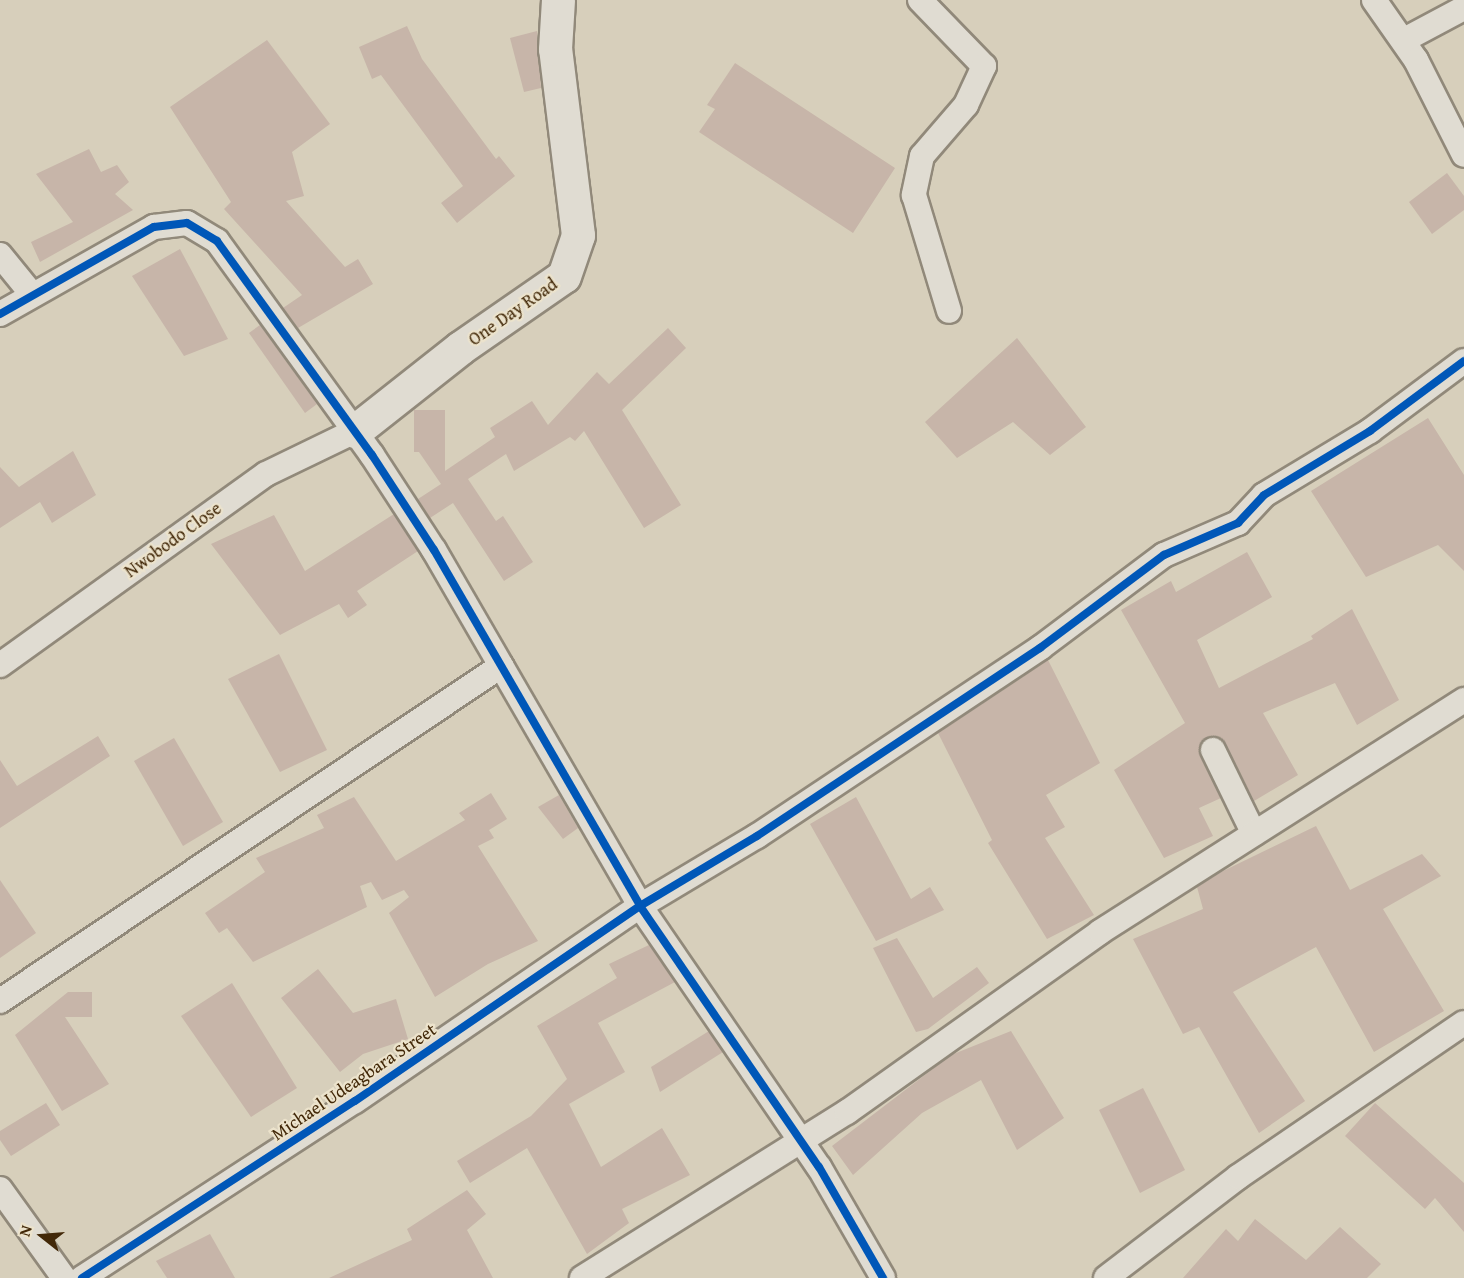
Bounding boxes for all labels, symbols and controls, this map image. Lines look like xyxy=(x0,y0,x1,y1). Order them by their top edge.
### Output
street label: One Day Road xyxy=(464,273,562,351)
street label: Nwobodo Close xyxy=(120,498,226,582)
street label: Michael Udeagbara Street xyxy=(268,1019,440,1145)
north arrow xyxy=(12,1206,72,1266)
text: N xyxy=(12,1222,38,1239)

